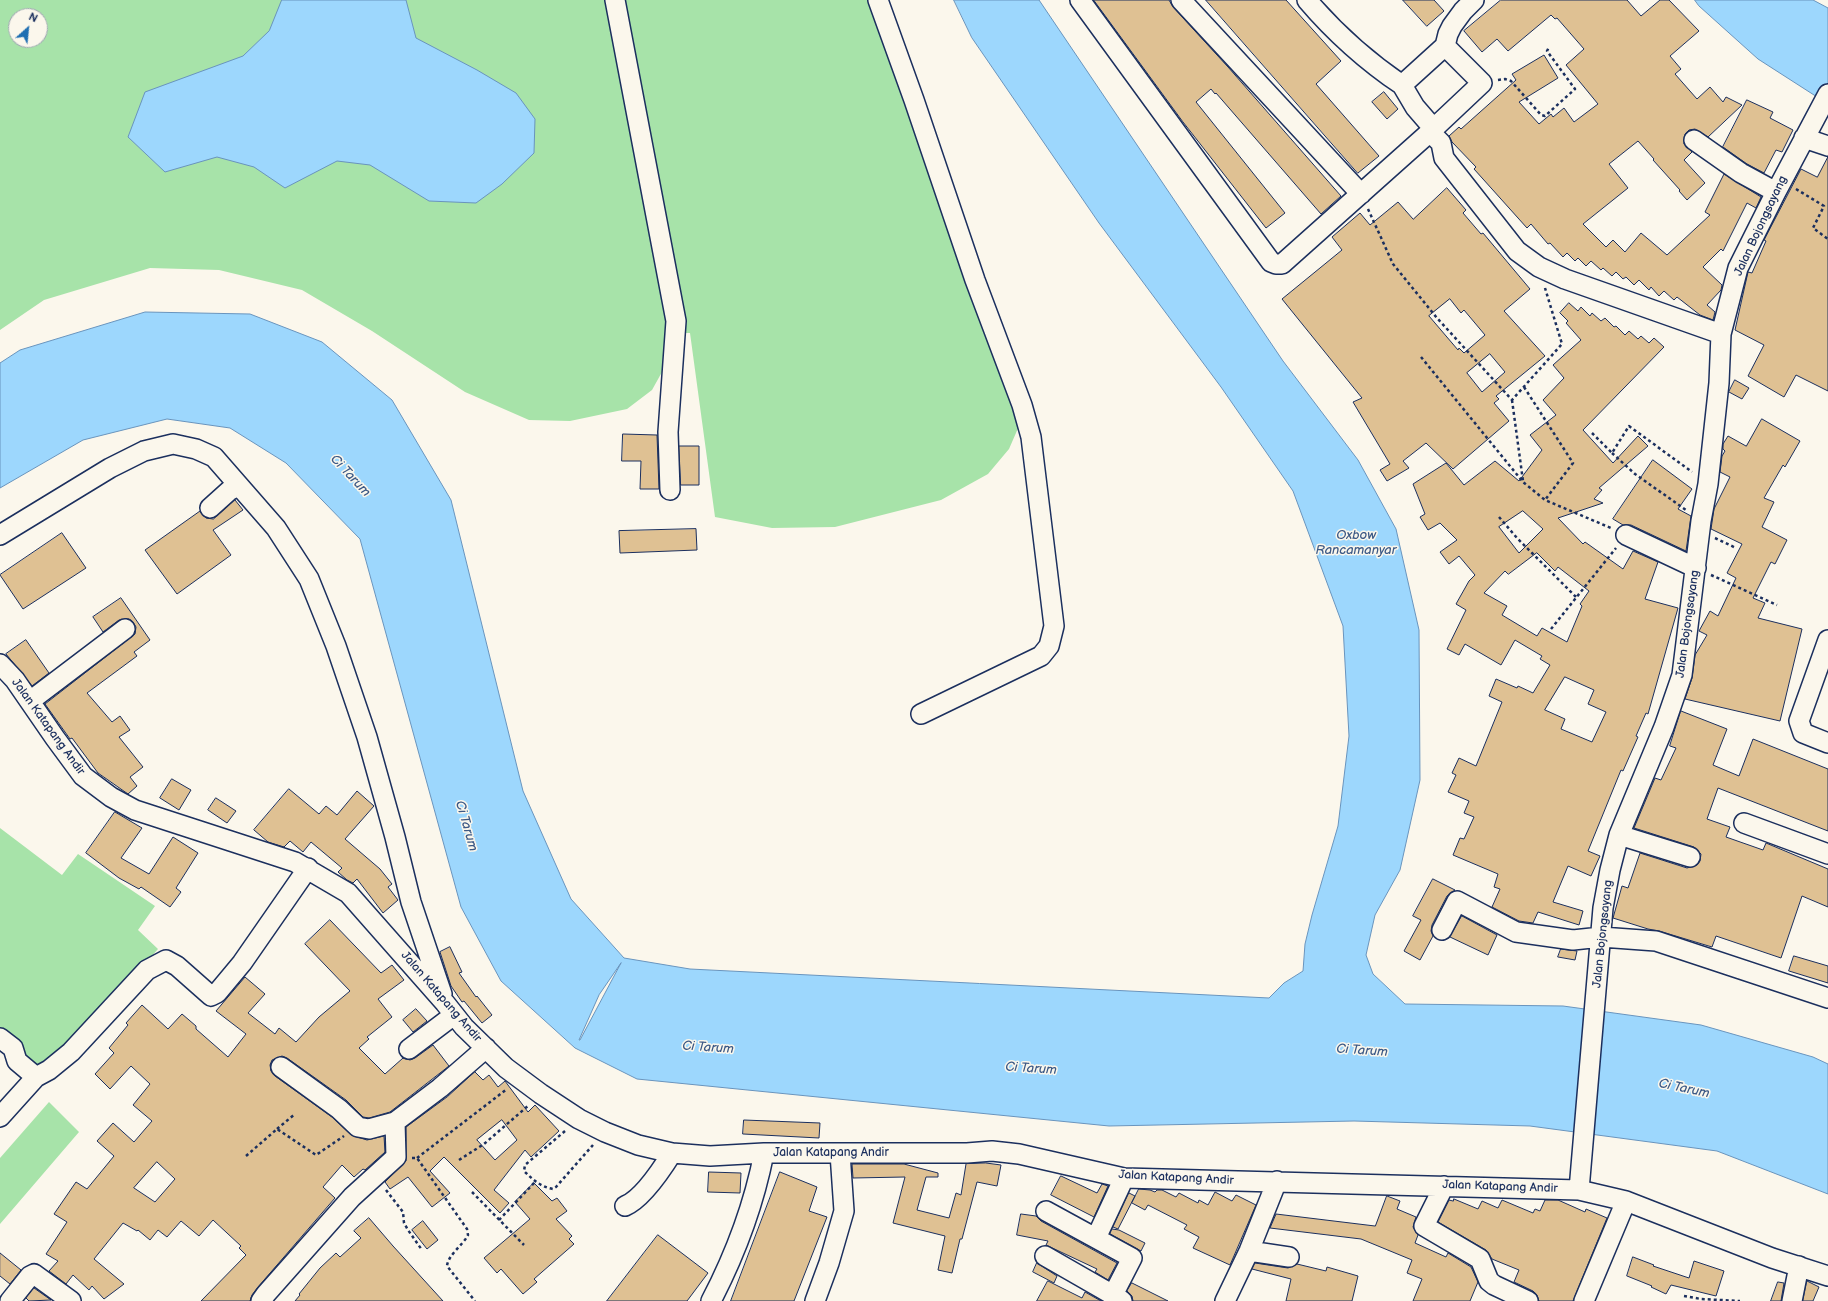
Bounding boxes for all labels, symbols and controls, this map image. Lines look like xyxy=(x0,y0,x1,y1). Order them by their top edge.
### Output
north arrow xyxy=(8,8,48,48)
text: N xyxy=(27,10,40,25)
street label: Jalan Bojongsayang xyxy=(1732,174,1790,278)
water label: Ci Tarum xyxy=(327,452,373,500)
water label: Oxbow Rancamanyar xyxy=(1316,528,1396,559)
street label: Jalan Bojongsayang xyxy=(1673,569,1703,679)
street label: Jalan Katapang Andir xyxy=(8,676,88,778)
water label: Ci Tarum xyxy=(451,799,481,853)
street label: Jalan Bojongsayang xyxy=(1590,879,1616,989)
street label: Jalan Katapang Andir xyxy=(398,949,484,1045)
water label: Ci Tarum xyxy=(682,1038,734,1058)
water label: Ci Tarum xyxy=(1336,1041,1388,1061)
water label: Ci Tarum xyxy=(1005,1059,1057,1079)
water label: Ci Tarum xyxy=(1657,1076,1711,1102)
street label: Jalan Katapang Andir xyxy=(773,1146,889,1160)
street label: Jalan Katapang Andir xyxy=(1118,1168,1234,1188)
street label: Jalan Katapang Andir xyxy=(1442,1178,1558,1196)

